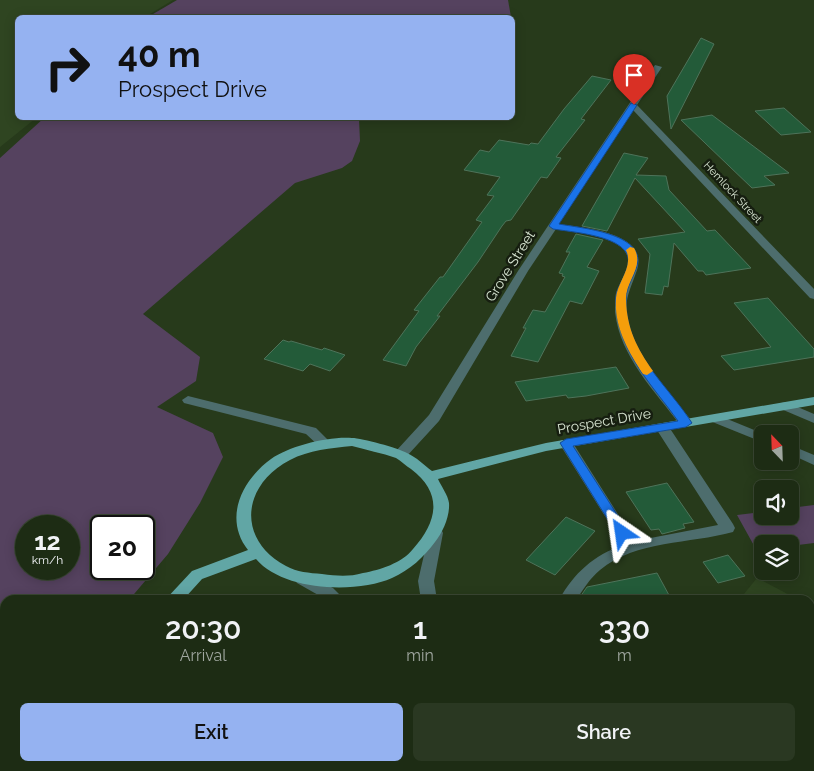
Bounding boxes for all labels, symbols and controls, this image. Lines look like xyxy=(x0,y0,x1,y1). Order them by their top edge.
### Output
text: 40 m xyxy=(118,34,200,75)
icon: right xyxy=(35,35,100,100)
pin xyxy=(613,54,655,105)
icon: arrive xyxy=(620,61,648,89)
text: Prospect Drive xyxy=(118,76,267,102)
street label: Hemlock Street xyxy=(701,159,765,226)
street label: Grove Street xyxy=(482,227,538,304)
street label: Prospect Drive xyxy=(556,405,652,437)
north arrow xyxy=(754,425,799,470)
map controls xyxy=(754,425,799,580)
button: sound xyxy=(754,480,799,525)
position arrow xyxy=(595,506,647,558)
speed limit sign: 20 xyxy=(90,515,155,580)
text: 12 xyxy=(34,526,61,556)
button: layers xyxy=(754,535,799,580)
text: km/h xyxy=(32,553,63,567)
text: 20:30 xyxy=(165,611,241,646)
text: 1 xyxy=(413,611,427,646)
text: 330 xyxy=(599,611,650,646)
text: Arrival xyxy=(180,646,227,665)
text: min xyxy=(406,646,434,665)
text: m xyxy=(617,646,632,665)
button: Exit xyxy=(20,703,403,761)
button: Share xyxy=(413,703,795,761)

